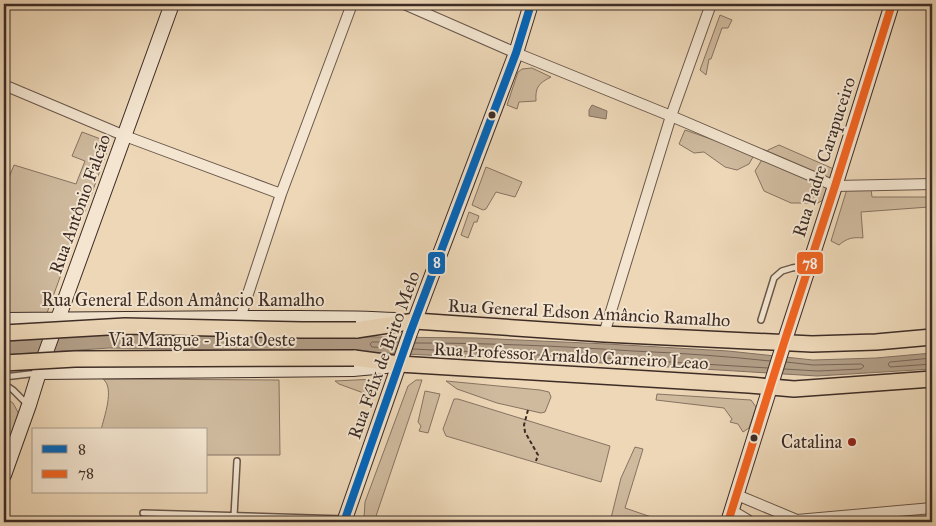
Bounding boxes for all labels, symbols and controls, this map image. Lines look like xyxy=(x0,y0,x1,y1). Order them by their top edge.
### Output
street label: Rua Padre Carapuceiro xyxy=(788,74,860,240)
unlabelled marker xyxy=(487,110,497,120)
street label: Rua Antônio Falcão xyxy=(45,131,115,277)
line badge: 8 xyxy=(427,251,446,275)
line badge: 78 xyxy=(796,251,824,275)
text: 8 xyxy=(433,254,441,271)
text: 78 xyxy=(803,255,817,272)
street label: Rua Félix de Brito Melo xyxy=(343,268,425,442)
street label: Rua General Edson Amâncio Ramalho xyxy=(41,289,325,311)
street label: Rua General Edson Amâncio Ramalho xyxy=(447,295,731,331)
street label: Via Mangue - Pista Oeste xyxy=(108,329,295,352)
street label: Rua Professor Arnaldo Carneiro Leao xyxy=(433,338,709,374)
legend xyxy=(32,428,208,494)
place label: Catalina xyxy=(781,431,842,453)
unlabelled marker xyxy=(749,433,759,443)
marker: Catalina xyxy=(846,436,858,448)
text: 8 xyxy=(78,440,86,458)
text: 78 xyxy=(78,464,94,482)

